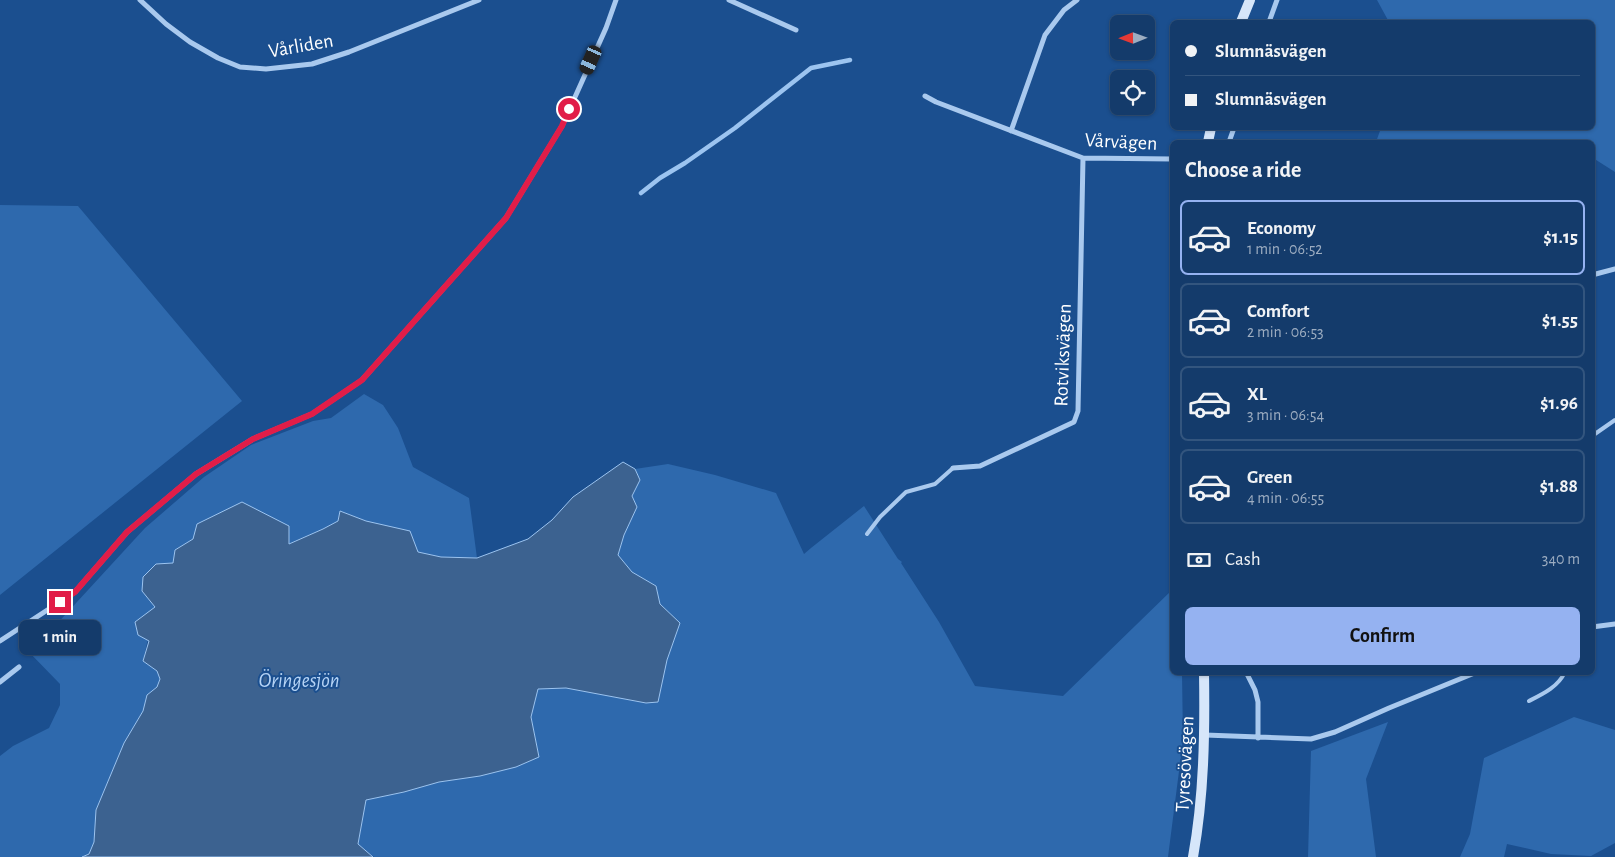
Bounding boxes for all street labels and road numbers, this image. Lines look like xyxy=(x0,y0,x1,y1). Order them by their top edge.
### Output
street label: Vårliden xyxy=(267,30,335,62)
street label: Vårvägen xyxy=(1084,130,1158,154)
street label: Rotviksvägen xyxy=(1051,303,1075,407)
street label: Tyresövägen xyxy=(1172,715,1198,813)

